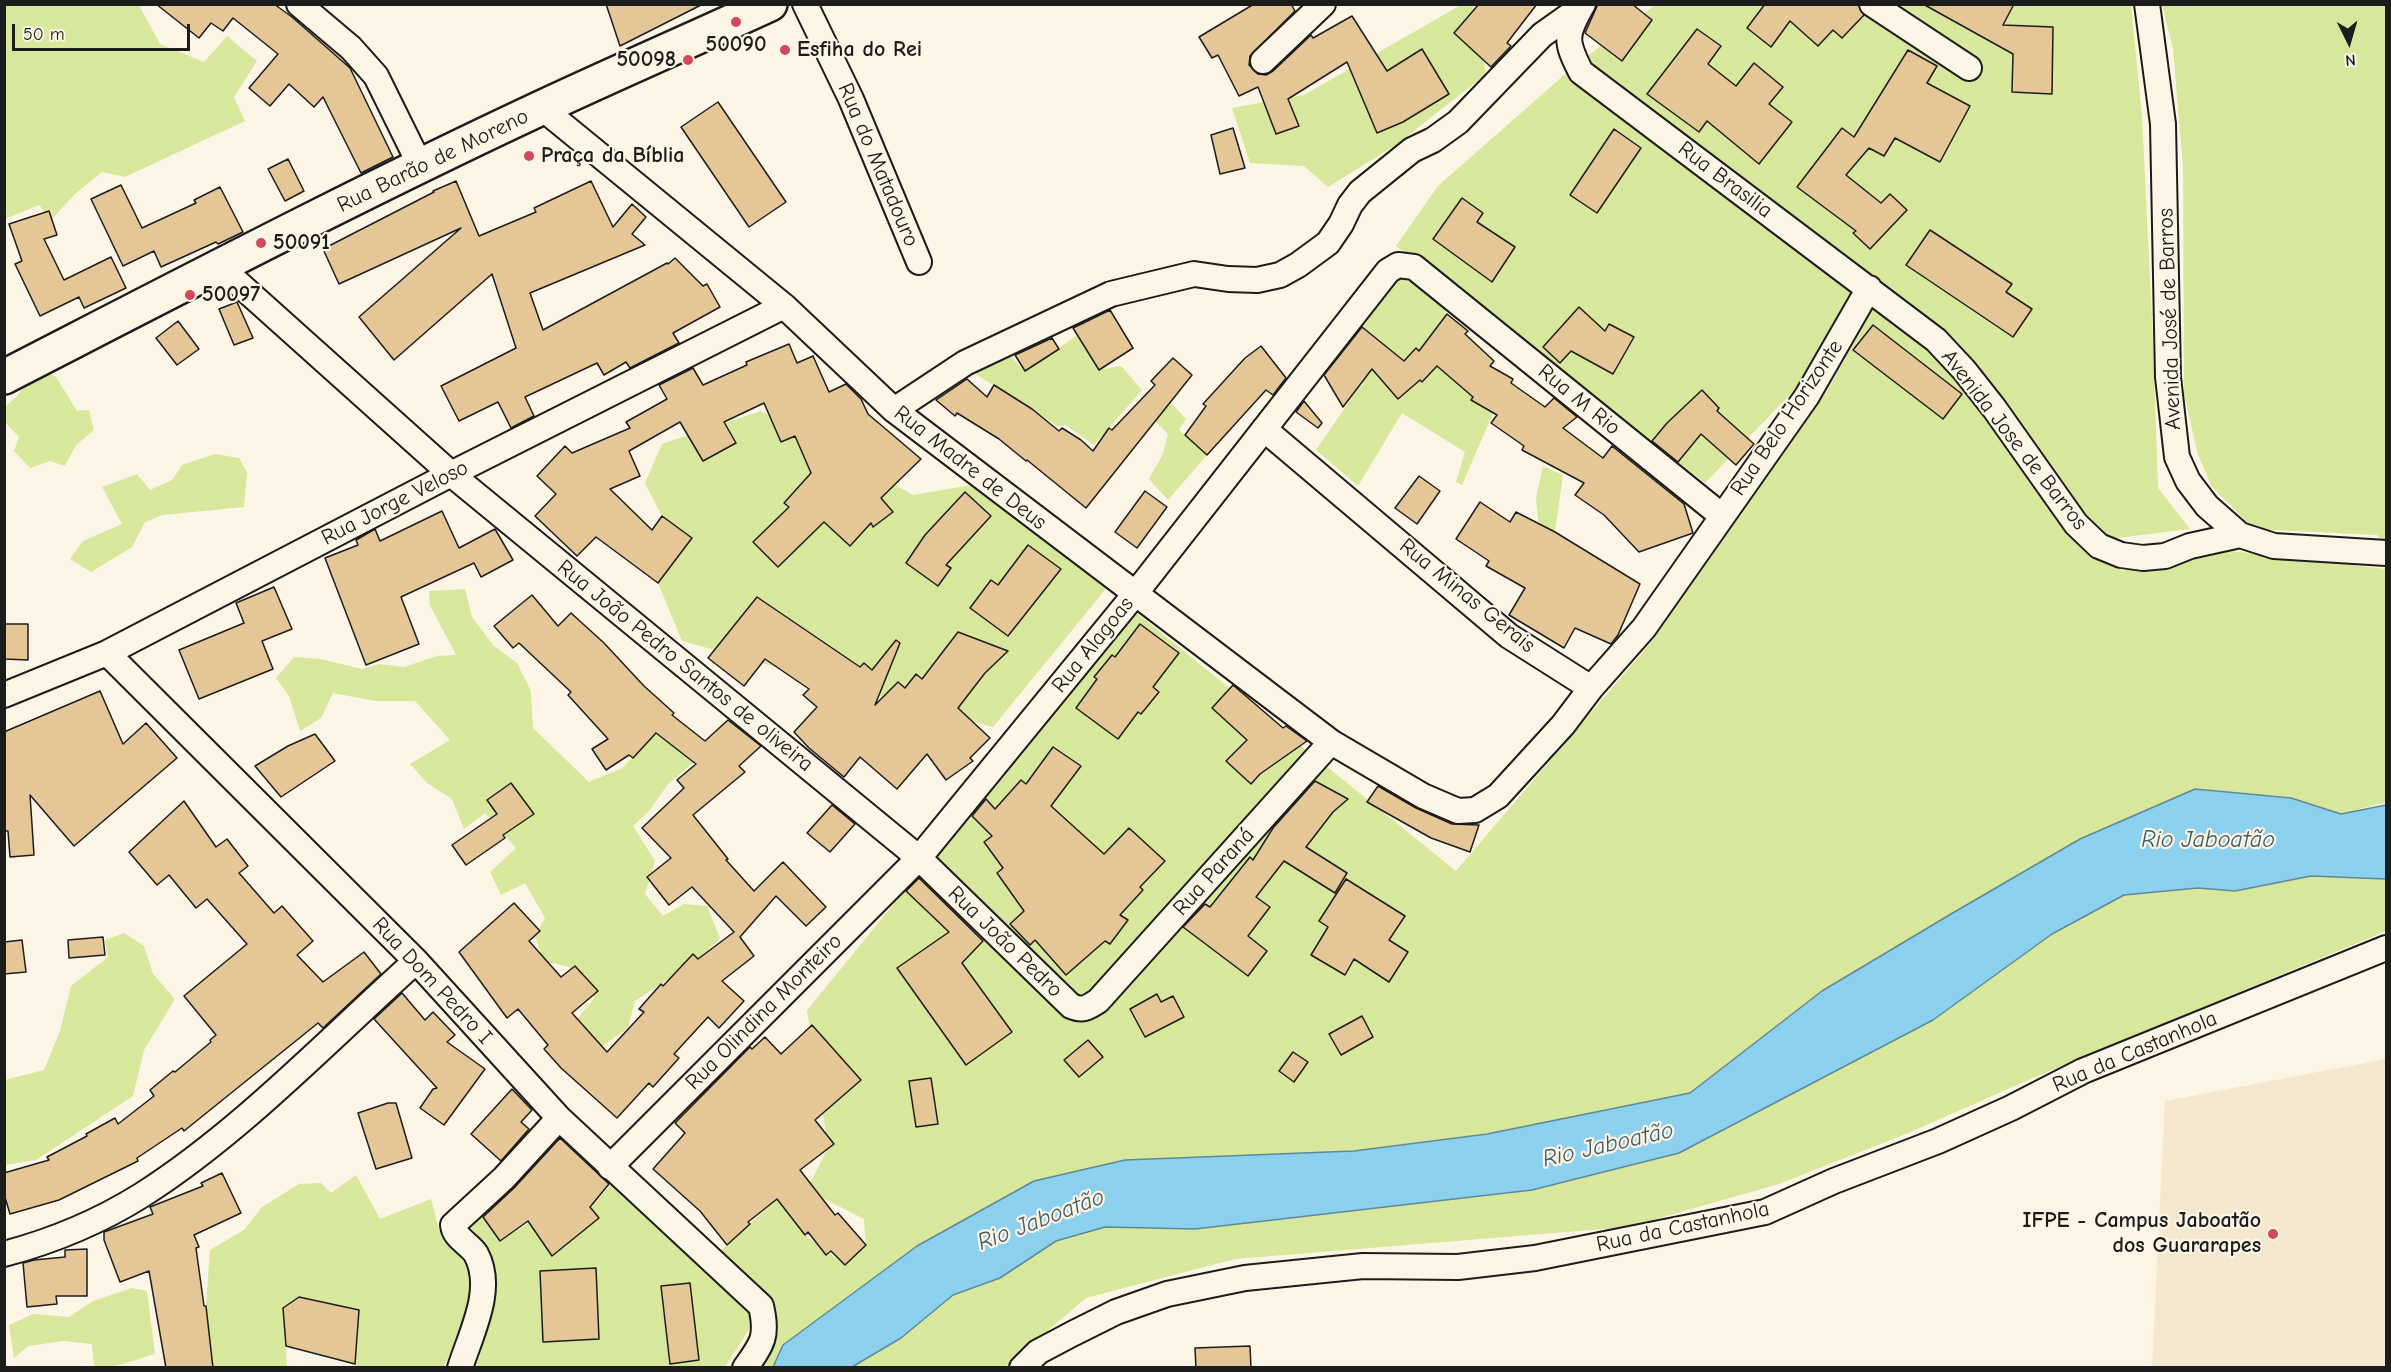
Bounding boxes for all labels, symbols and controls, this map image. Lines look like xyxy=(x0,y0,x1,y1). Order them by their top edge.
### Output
scale bar xyxy=(15,12,194,50)
north arrow xyxy=(2319,12,2379,72)
marker: 50090 xyxy=(729,15,743,29)
text: 50 m xyxy=(23,24,65,45)
place label: 50090 xyxy=(706,32,766,58)
place label: Esfiha do Rei xyxy=(797,37,922,63)
marker: Esfiha do Rei xyxy=(778,43,792,57)
place label: 50098 xyxy=(616,47,676,73)
text: N xyxy=(2345,51,2357,69)
marker: 50098 xyxy=(681,53,695,67)
street label: Rua do Matadouro xyxy=(832,79,924,251)
street label: Rua Barão de Moreno xyxy=(333,103,533,219)
street label: Rua Brasilia xyxy=(1672,136,1778,224)
place label: Praça da Bíblia xyxy=(541,143,684,169)
marker: Praça da Bíblia xyxy=(522,149,536,163)
street label: Avenida José de Barros xyxy=(2153,208,2187,430)
place label: 50091 xyxy=(273,230,330,256)
marker: 50091 xyxy=(254,236,268,250)
place label: 50097 xyxy=(202,282,260,308)
marker: 50097 xyxy=(183,288,197,302)
street label: Rua Belo Horizonte xyxy=(1725,335,1849,501)
street label: Avenida Jose de Barros xyxy=(1935,344,2093,536)
street label: Rua M Rio xyxy=(1532,359,1626,441)
street label: Rua Madre de Deus xyxy=(888,400,1052,536)
street label: Rua Jorge Veloso xyxy=(317,455,473,551)
street label: Rua Minas Gerais xyxy=(1394,533,1540,659)
street label: Rua João Pedro Santos de oliveira xyxy=(552,555,818,777)
street label: Rua Alagoas xyxy=(1046,592,1140,698)
street label: Rua Paraná xyxy=(1168,823,1260,921)
water label: Rio Jaboatão xyxy=(2141,826,2275,854)
street label: Rua João Pedro xyxy=(942,881,1068,1003)
street label: Rua Dom Pedro I xyxy=(366,912,498,1050)
street label: Rua Olindina Monteiro xyxy=(680,928,848,1096)
street label: Rua da Castanhola xyxy=(2049,1005,2221,1099)
water label: Rio Jaboatão xyxy=(1540,1116,1676,1174)
water label: Rio Jaboatão xyxy=(973,1183,1109,1257)
street label: Rua da Castanhola xyxy=(1594,1196,1772,1258)
place label: IFPE - Campus Jaboatão dos Guararapes xyxy=(2023,1208,2261,1260)
marker: IFPE - Campus Jaboatão dos Guararapes xyxy=(2266,1227,2280,1241)

